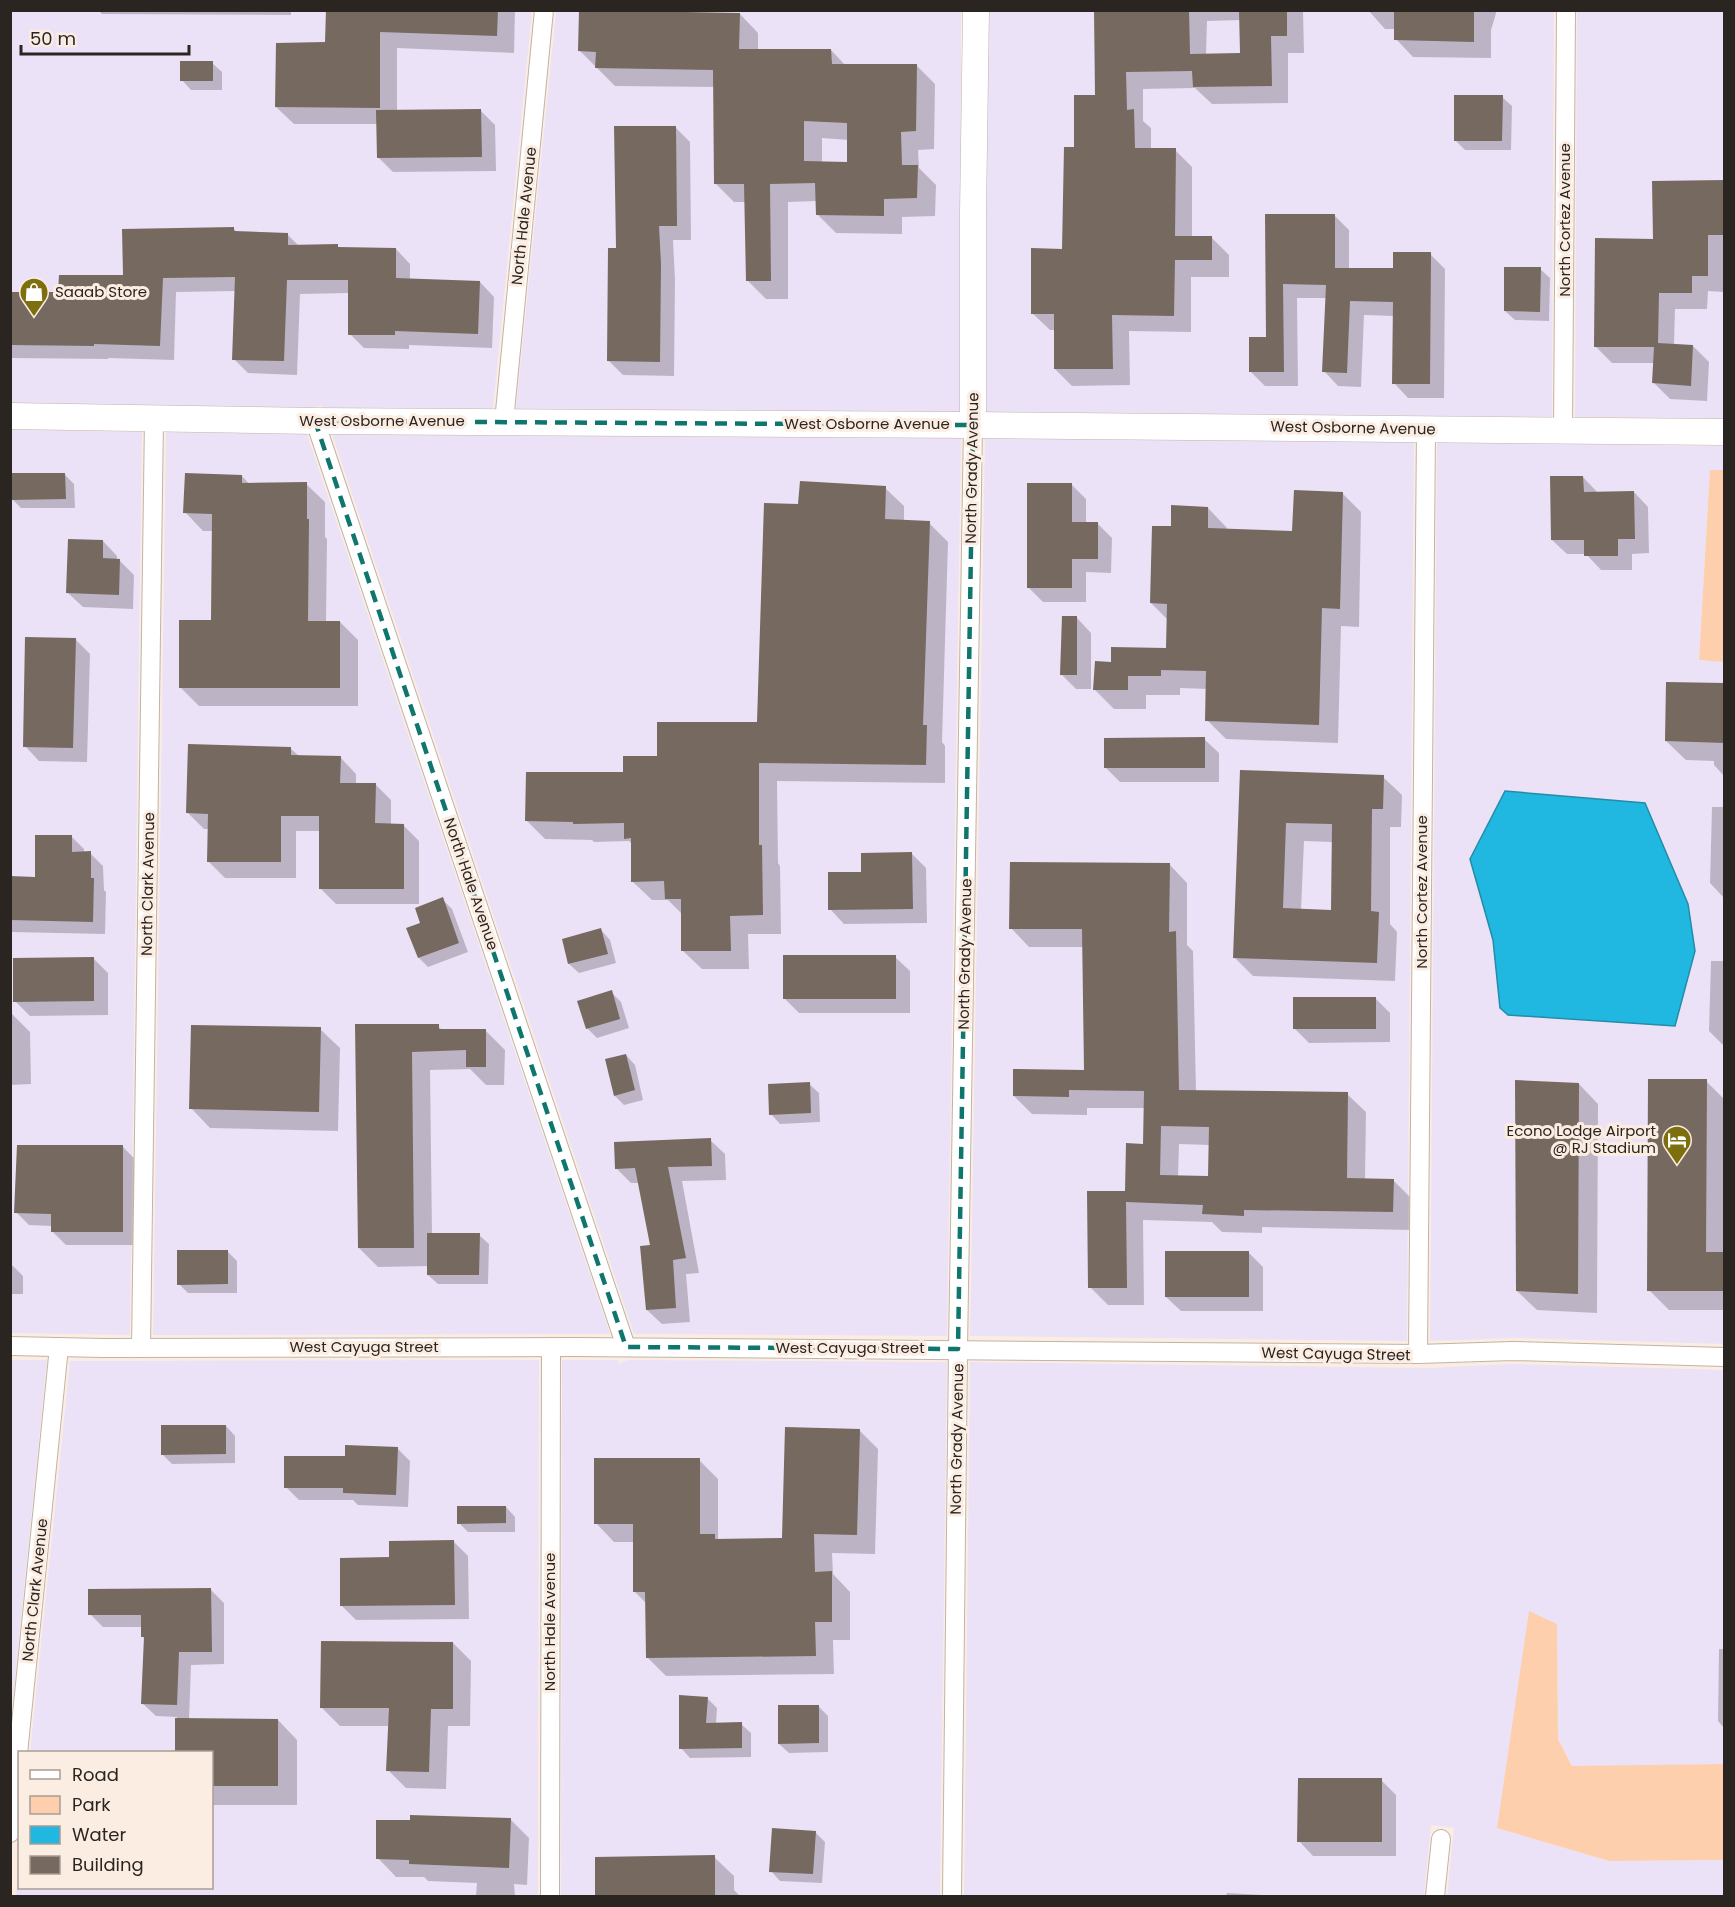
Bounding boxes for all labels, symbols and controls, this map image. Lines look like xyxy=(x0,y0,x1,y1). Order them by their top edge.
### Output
scale bar xyxy=(21,18,189,56)
text: 50 m xyxy=(30,26,76,51)
street label: North Cortez Avenue xyxy=(1554,143,1575,297)
street label: North Hale Avenue xyxy=(506,146,541,286)
shop icon: Saaab Store xyxy=(18,276,50,318)
place label: Saaab Store xyxy=(55,281,147,302)
street label: North Grady Avenue xyxy=(960,392,983,544)
street label: West Osborne Avenue xyxy=(299,410,465,431)
street label: West Osborne Avenue xyxy=(784,413,950,434)
street label: West Osborne Avenue xyxy=(1270,416,1436,439)
street label: North Clark Avenue xyxy=(136,812,159,956)
street label: North Hale Avenue xyxy=(439,815,504,953)
street label: North Cortez Avenue xyxy=(1411,815,1432,969)
street label: North Grady Avenue xyxy=(953,878,976,1030)
place label: Econo Lodge Airport @ RJ Stadium xyxy=(1507,1120,1656,1158)
hotel icon: Econo Lodge Airport @ RJ Stadium xyxy=(1661,1124,1693,1166)
street label: West Cayuga Street xyxy=(289,1336,439,1357)
street label: West Cayuga Street xyxy=(775,1337,925,1358)
street label: West Cayuga Street xyxy=(1261,1342,1411,1365)
street label: North Grady Avenue xyxy=(945,1363,968,1515)
street label: North Clark Avenue xyxy=(17,1517,52,1663)
street label: North Hale Avenue xyxy=(539,1553,560,1691)
legend xyxy=(18,1751,213,1889)
text: Road xyxy=(72,1762,119,1787)
text: Park xyxy=(72,1792,111,1817)
text: Water xyxy=(72,1822,126,1847)
text: Building xyxy=(72,1852,144,1877)

